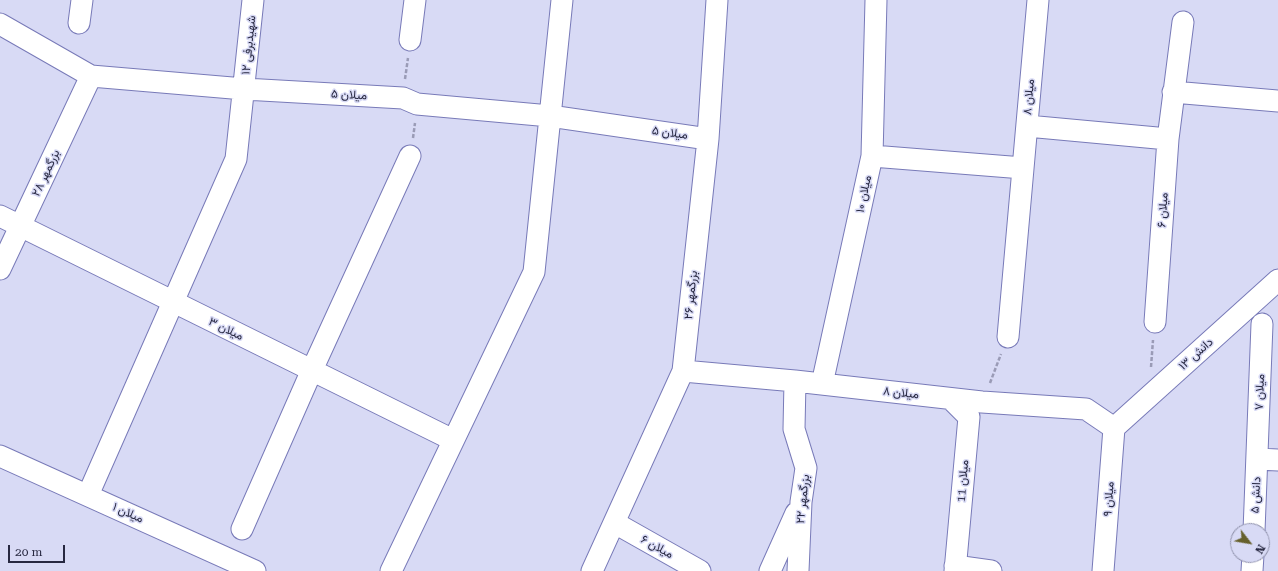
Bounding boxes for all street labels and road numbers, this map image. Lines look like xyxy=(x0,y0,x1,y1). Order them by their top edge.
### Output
street label: شهیدبرفی ۱۲ xyxy=(239,15,259,75)
street label: میلان ۸ xyxy=(1020,78,1038,116)
street label: میلان ۵ xyxy=(331,87,367,103)
street label: میلان ۵ xyxy=(651,123,689,143)
street label: بزرگمهر ۲۸ xyxy=(29,147,63,199)
street label: میلان ۱۰ xyxy=(853,174,875,214)
street label: میلان ۶ xyxy=(1155,192,1171,228)
street label: بزرگمهر ۲۶ xyxy=(681,270,701,320)
street label: میلان ۳ xyxy=(206,314,246,344)
street label: دانش ۱۳ xyxy=(1176,335,1216,373)
street label: میلان ۷ xyxy=(1252,374,1268,410)
street label: میلان ۸ xyxy=(882,384,920,402)
street label: میلان 11 xyxy=(954,459,972,503)
street label: بزرگمهر ۲۲ xyxy=(793,474,813,524)
street label: دانش ۵ xyxy=(1248,476,1264,514)
street label: میلان ۹ xyxy=(1101,481,1117,517)
street label: میلان ۱ xyxy=(110,500,146,526)
street label: میلان ۶ xyxy=(638,532,676,562)

